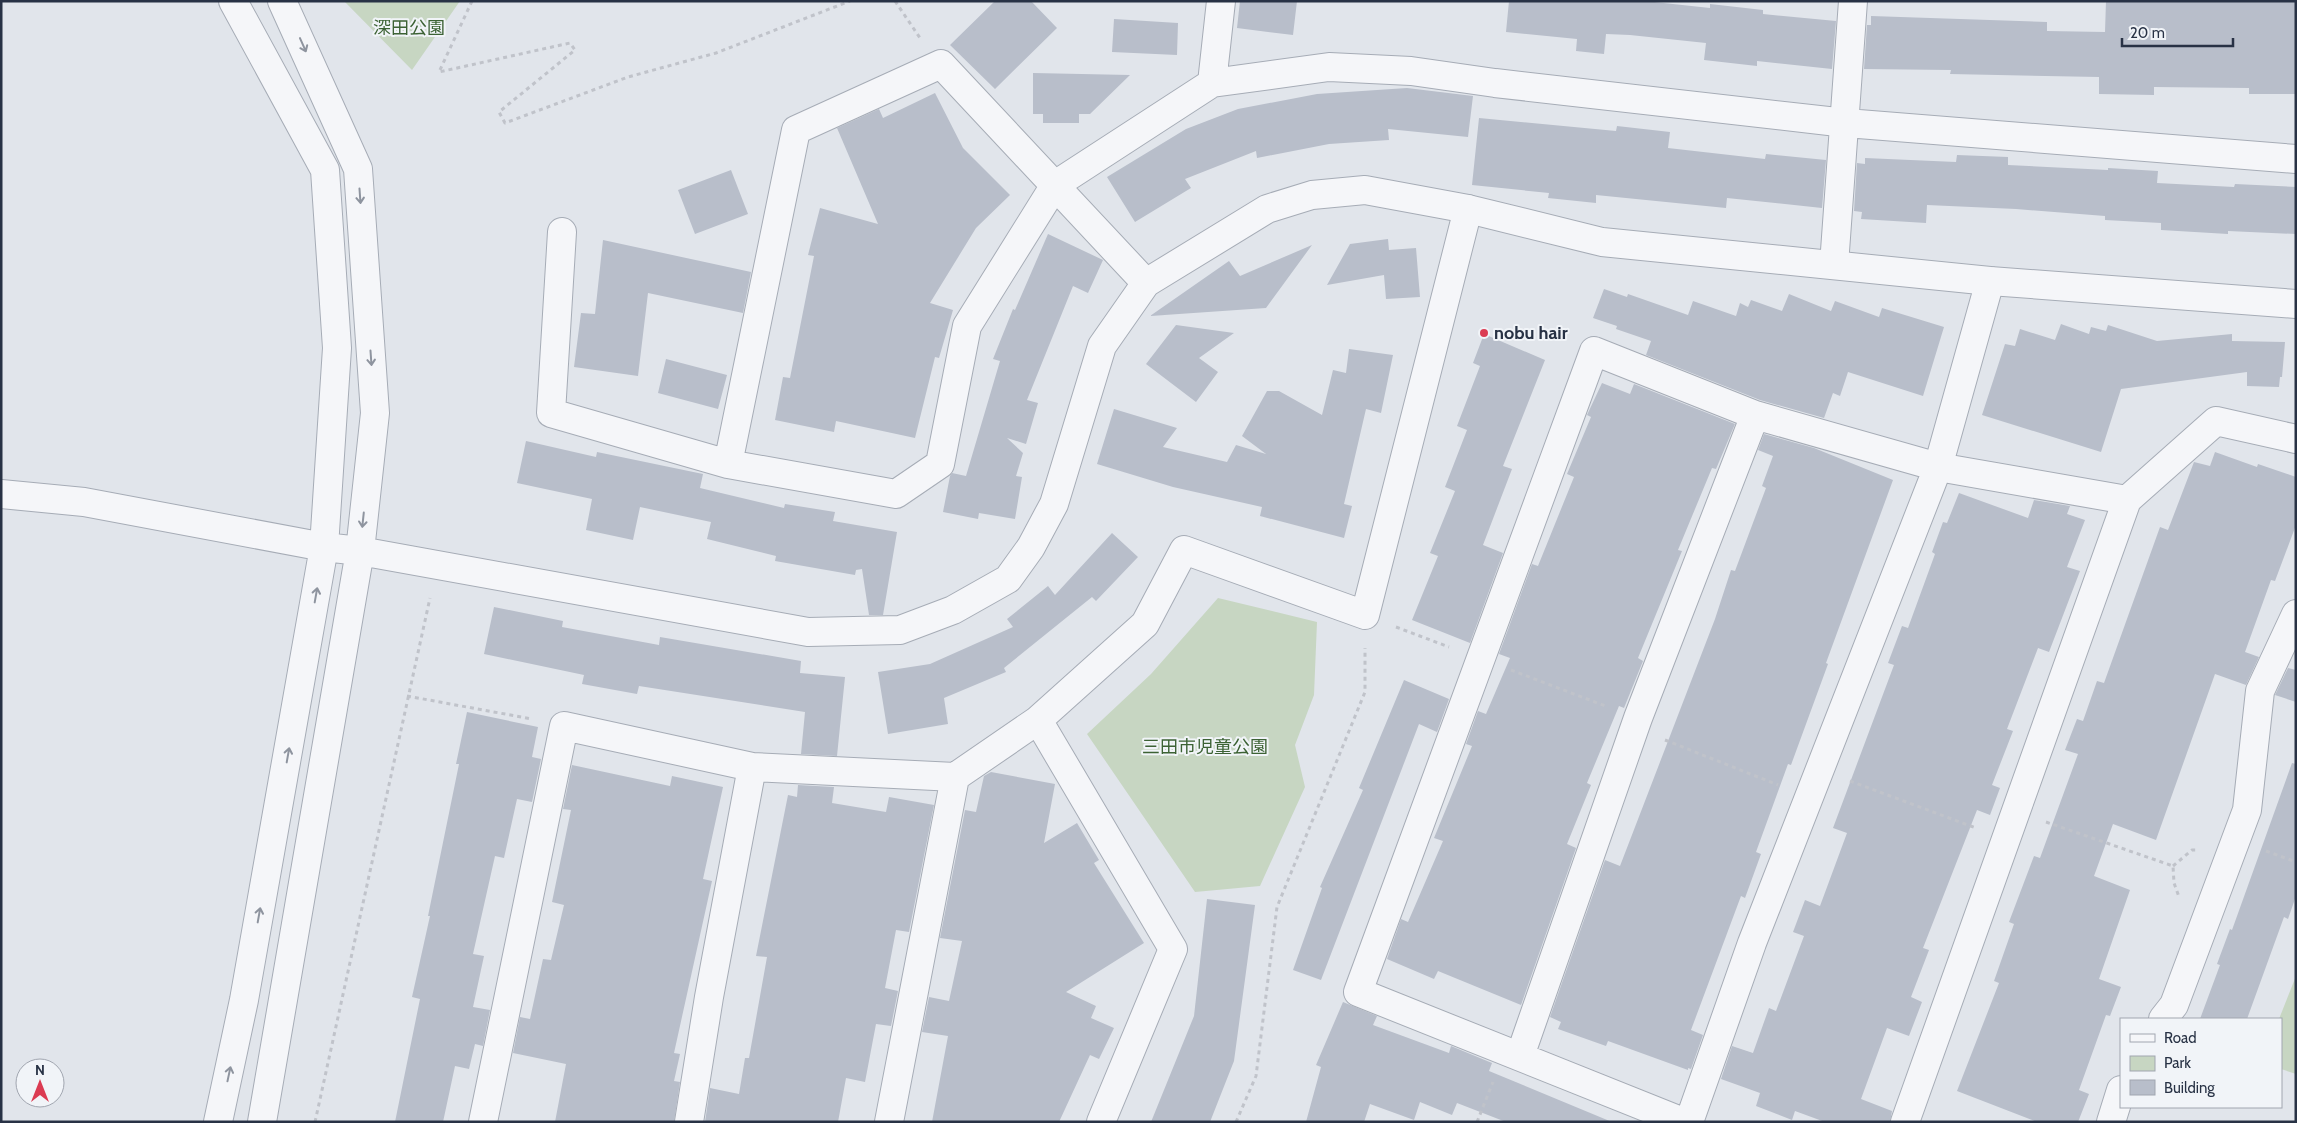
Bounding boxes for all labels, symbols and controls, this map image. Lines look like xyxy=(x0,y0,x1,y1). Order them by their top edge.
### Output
scale bar xyxy=(2122,15,2233,47)
park label: 深田公園 xyxy=(373,17,445,39)
text: 20 m xyxy=(2130,24,2165,42)
one-way arrow xyxy=(298,37,308,52)
one-way arrow xyxy=(356,188,365,204)
place label: nobu hair xyxy=(1494,322,1568,344)
marker: nobu hair xyxy=(1478,327,1490,339)
one-way arrow xyxy=(366,350,375,366)
one-way arrow xyxy=(358,511,368,527)
one-way arrow xyxy=(312,587,321,603)
park label: 三田市児童公園 xyxy=(1142,736,1268,758)
one-way arrow xyxy=(283,747,293,763)
one-way arrow xyxy=(255,907,265,923)
legend xyxy=(2120,1018,2282,1108)
text: Road xyxy=(2164,1029,2197,1047)
text: Park xyxy=(2164,1054,2191,1072)
north arrow xyxy=(15,1058,65,1108)
text: N xyxy=(35,1061,45,1079)
one-way arrow xyxy=(224,1067,234,1083)
text: Building xyxy=(2164,1079,2215,1097)

